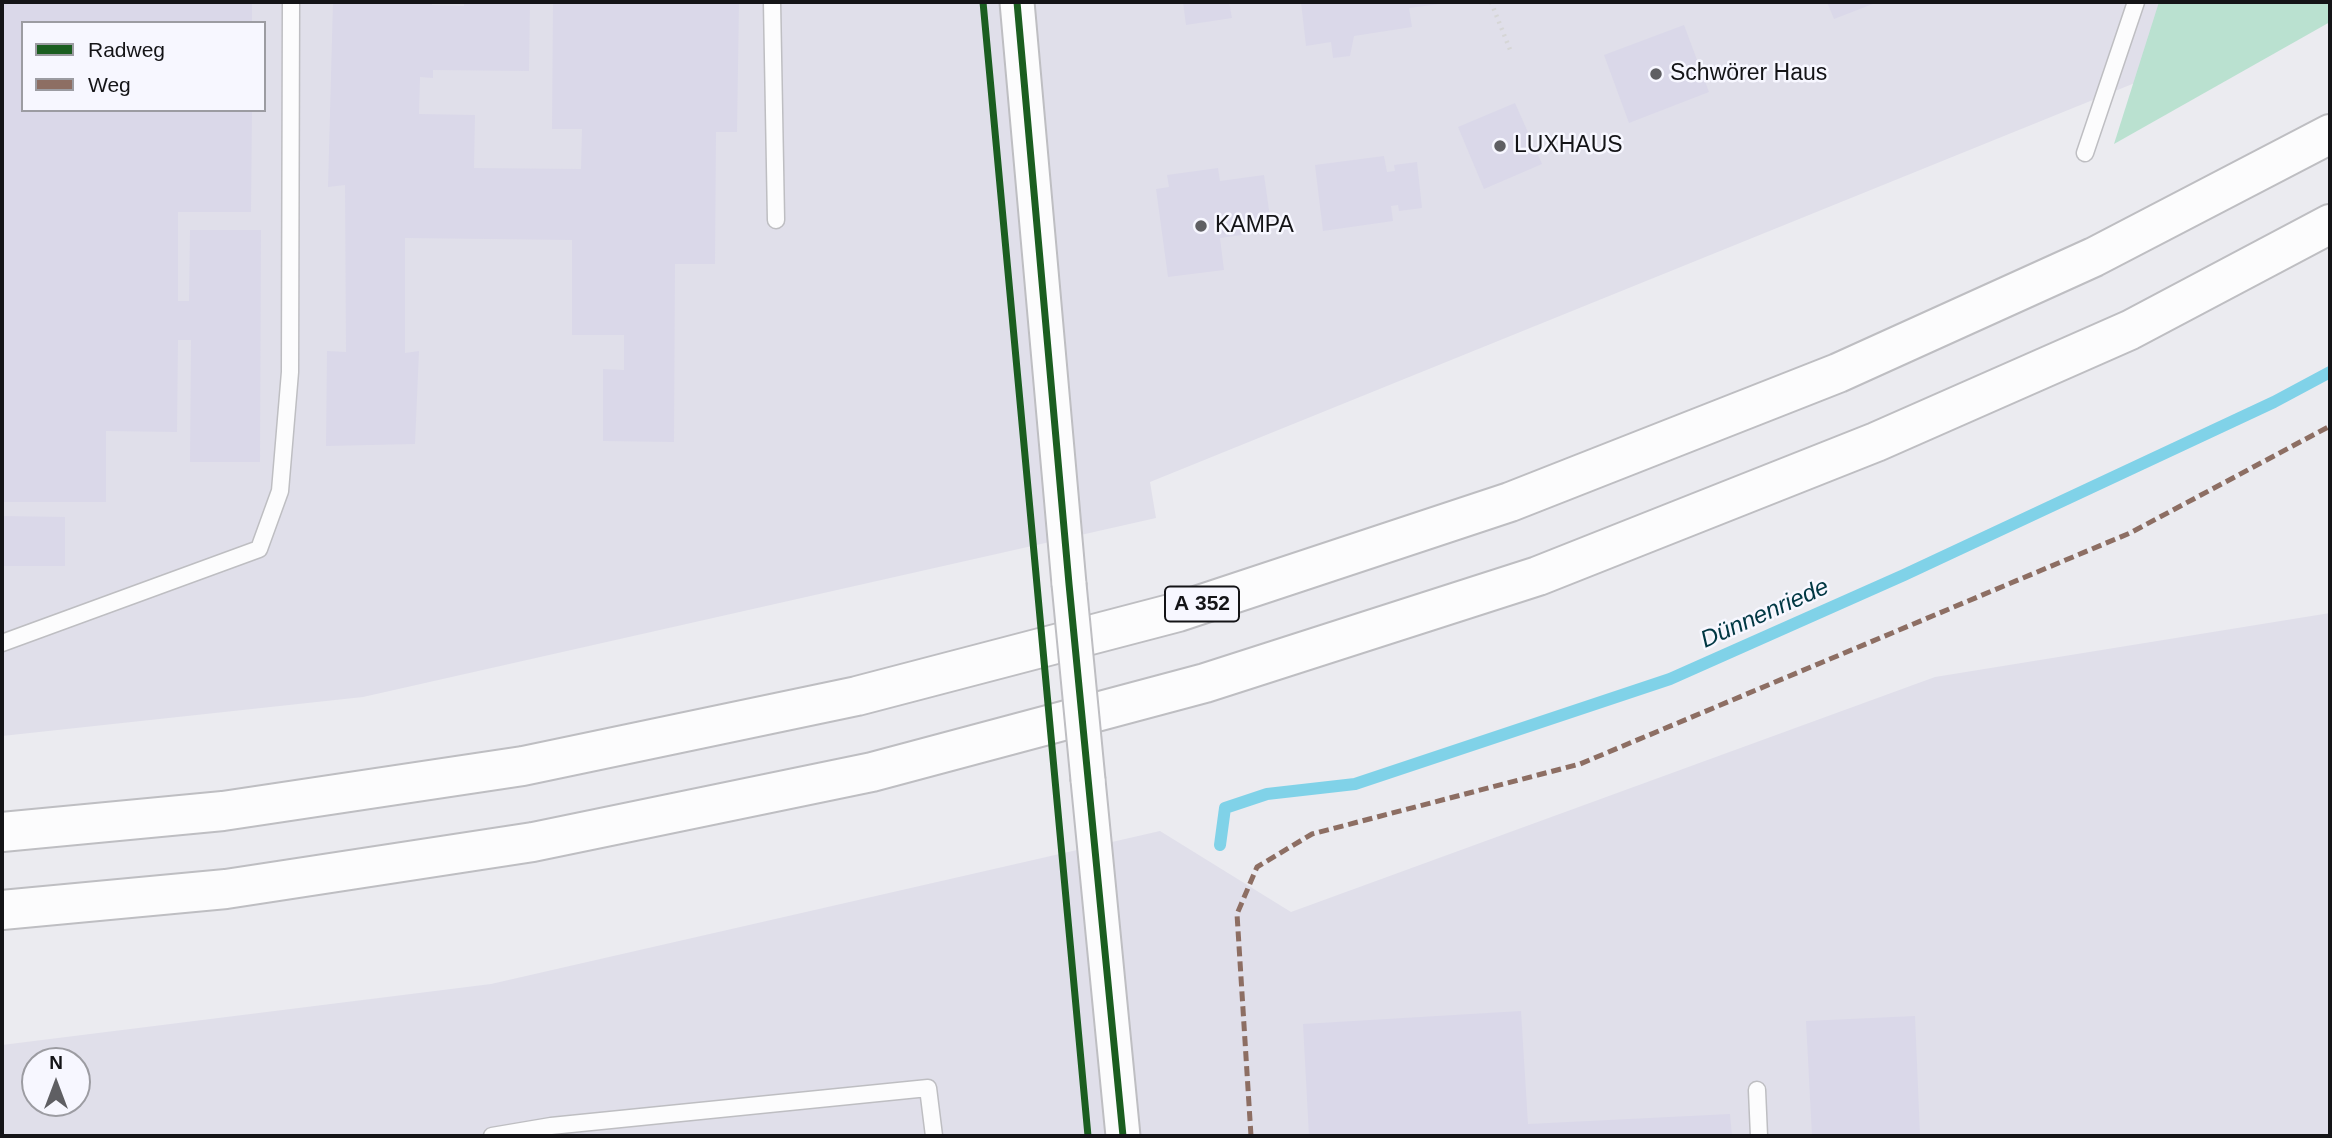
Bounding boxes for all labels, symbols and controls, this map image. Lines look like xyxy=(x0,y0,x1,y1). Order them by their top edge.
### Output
legend xyxy=(21,21,266,112)
text: Radweg xyxy=(88,38,165,61)
place label: Schwörer Haus xyxy=(1670,60,1827,88)
marker: Schwörer Haus xyxy=(1648,66,1664,82)
text: Weg xyxy=(88,73,131,96)
place label: LUXHAUS xyxy=(1514,132,1623,160)
marker: LUXHAUS xyxy=(1492,138,1508,154)
place label: KAMPA xyxy=(1215,212,1294,240)
marker: KAMPA xyxy=(1193,218,1209,234)
water label: Dünnenriede xyxy=(1696,573,1834,655)
road number: A 352 xyxy=(1165,586,1239,622)
north arrow xyxy=(21,1047,91,1117)
text: N xyxy=(49,1052,63,1073)

